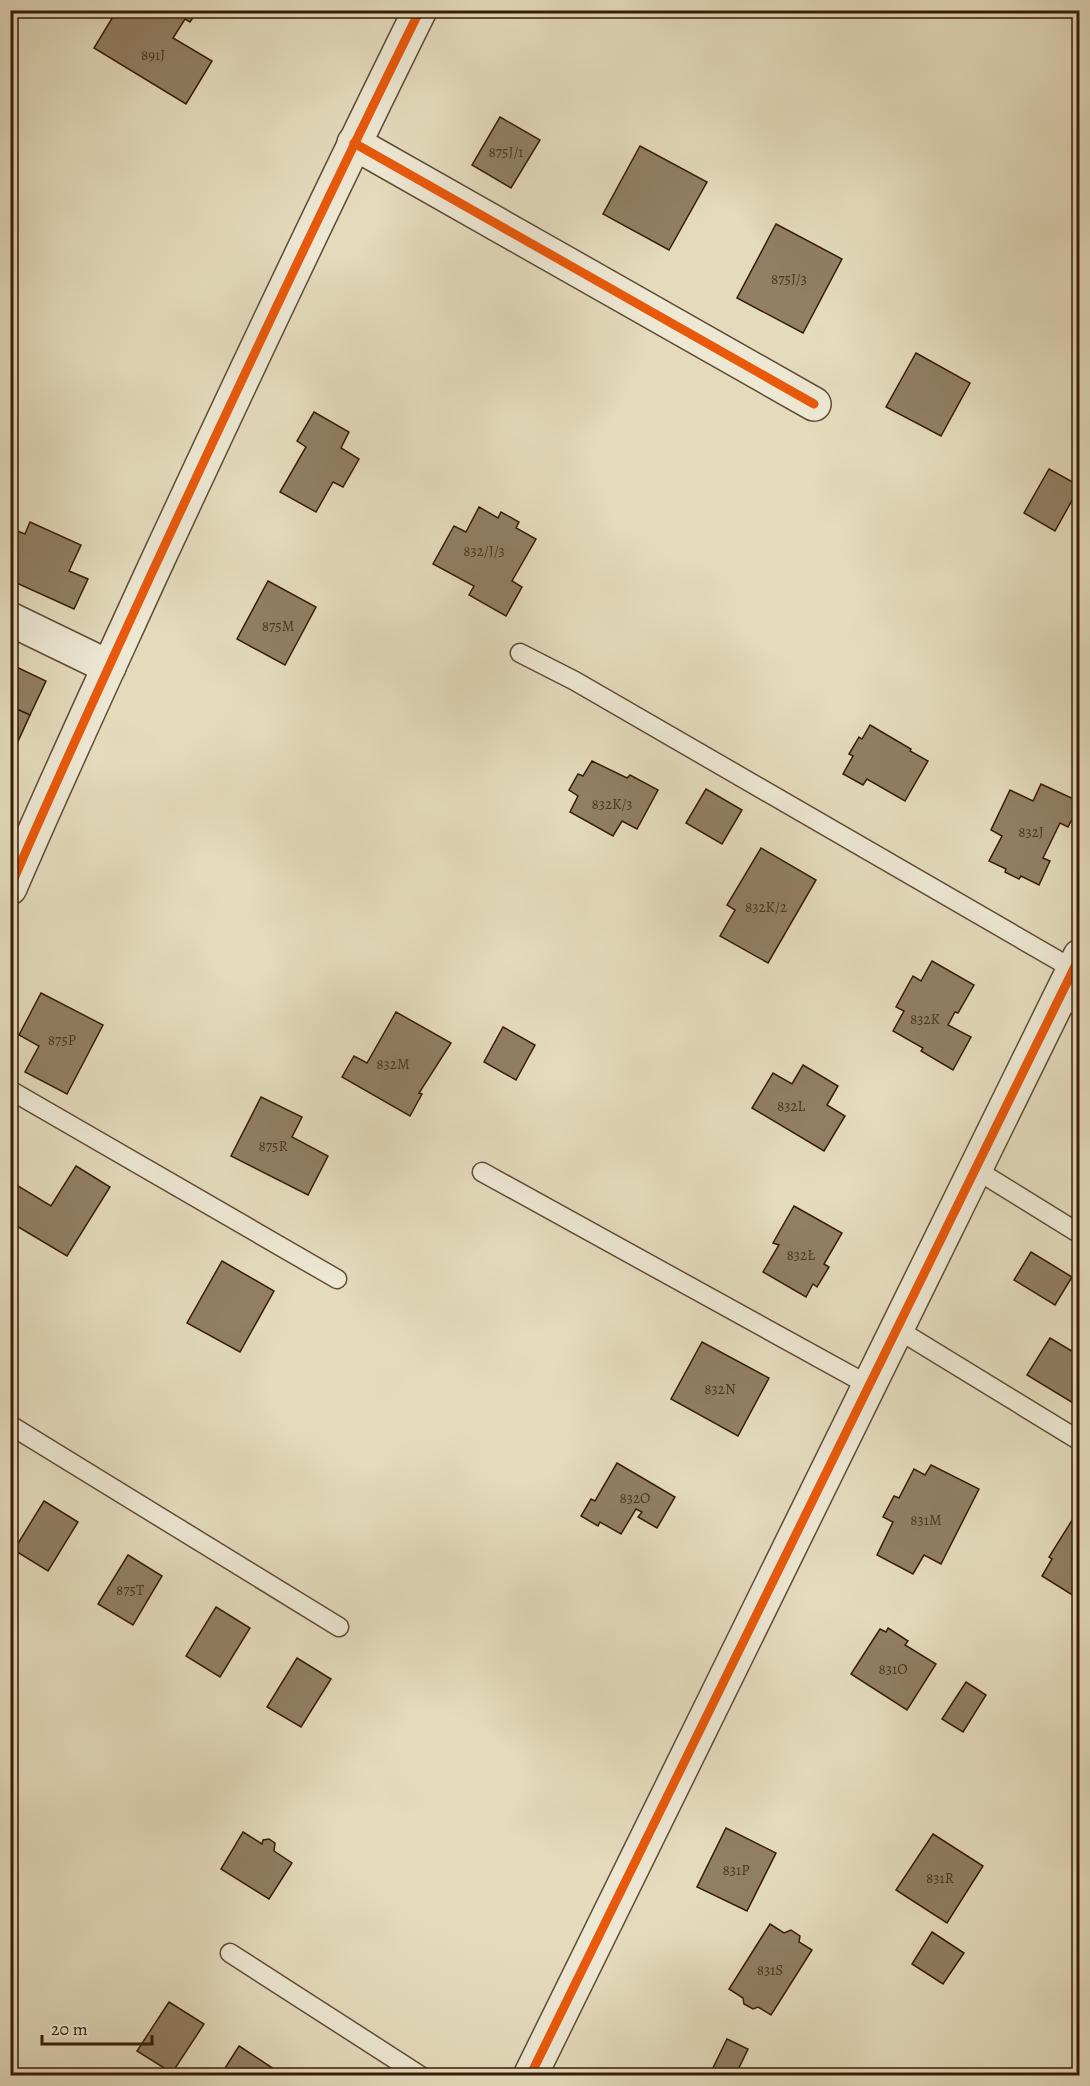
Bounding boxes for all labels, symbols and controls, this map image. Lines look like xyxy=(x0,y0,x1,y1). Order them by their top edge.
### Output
house number: 891J xyxy=(141,45,165,65)
house number: 875J/1 xyxy=(489,142,524,162)
house number: 875J/3 xyxy=(771,269,807,289)
house number: 832/J/3 xyxy=(463,541,505,561)
house number: 875M xyxy=(262,616,294,636)
house number: 832K/3 xyxy=(591,794,633,814)
house number: 832J xyxy=(1018,822,1044,842)
house number: 832K/2 xyxy=(745,897,787,917)
house number: 832K xyxy=(910,1009,941,1029)
house number: 875P xyxy=(48,1030,76,1050)
house number: 832M xyxy=(376,1054,410,1074)
house number: 832L xyxy=(777,1096,806,1116)
house number: 875R xyxy=(258,1136,288,1156)
house number: 832Ł xyxy=(787,1245,815,1265)
house number: 832N xyxy=(704,1379,736,1399)
house number: 832O xyxy=(619,1488,651,1508)
house number: 831M xyxy=(910,1510,942,1530)
house number: 875T xyxy=(116,1580,145,1600)
house number: 831O xyxy=(878,1659,908,1679)
house number: 831P xyxy=(723,1860,749,1880)
house number: 831R xyxy=(926,1868,955,1888)
house number: 831S xyxy=(757,1960,783,1980)
scale bar xyxy=(42,2008,152,2046)
text: 20 m xyxy=(51,2017,88,2041)

